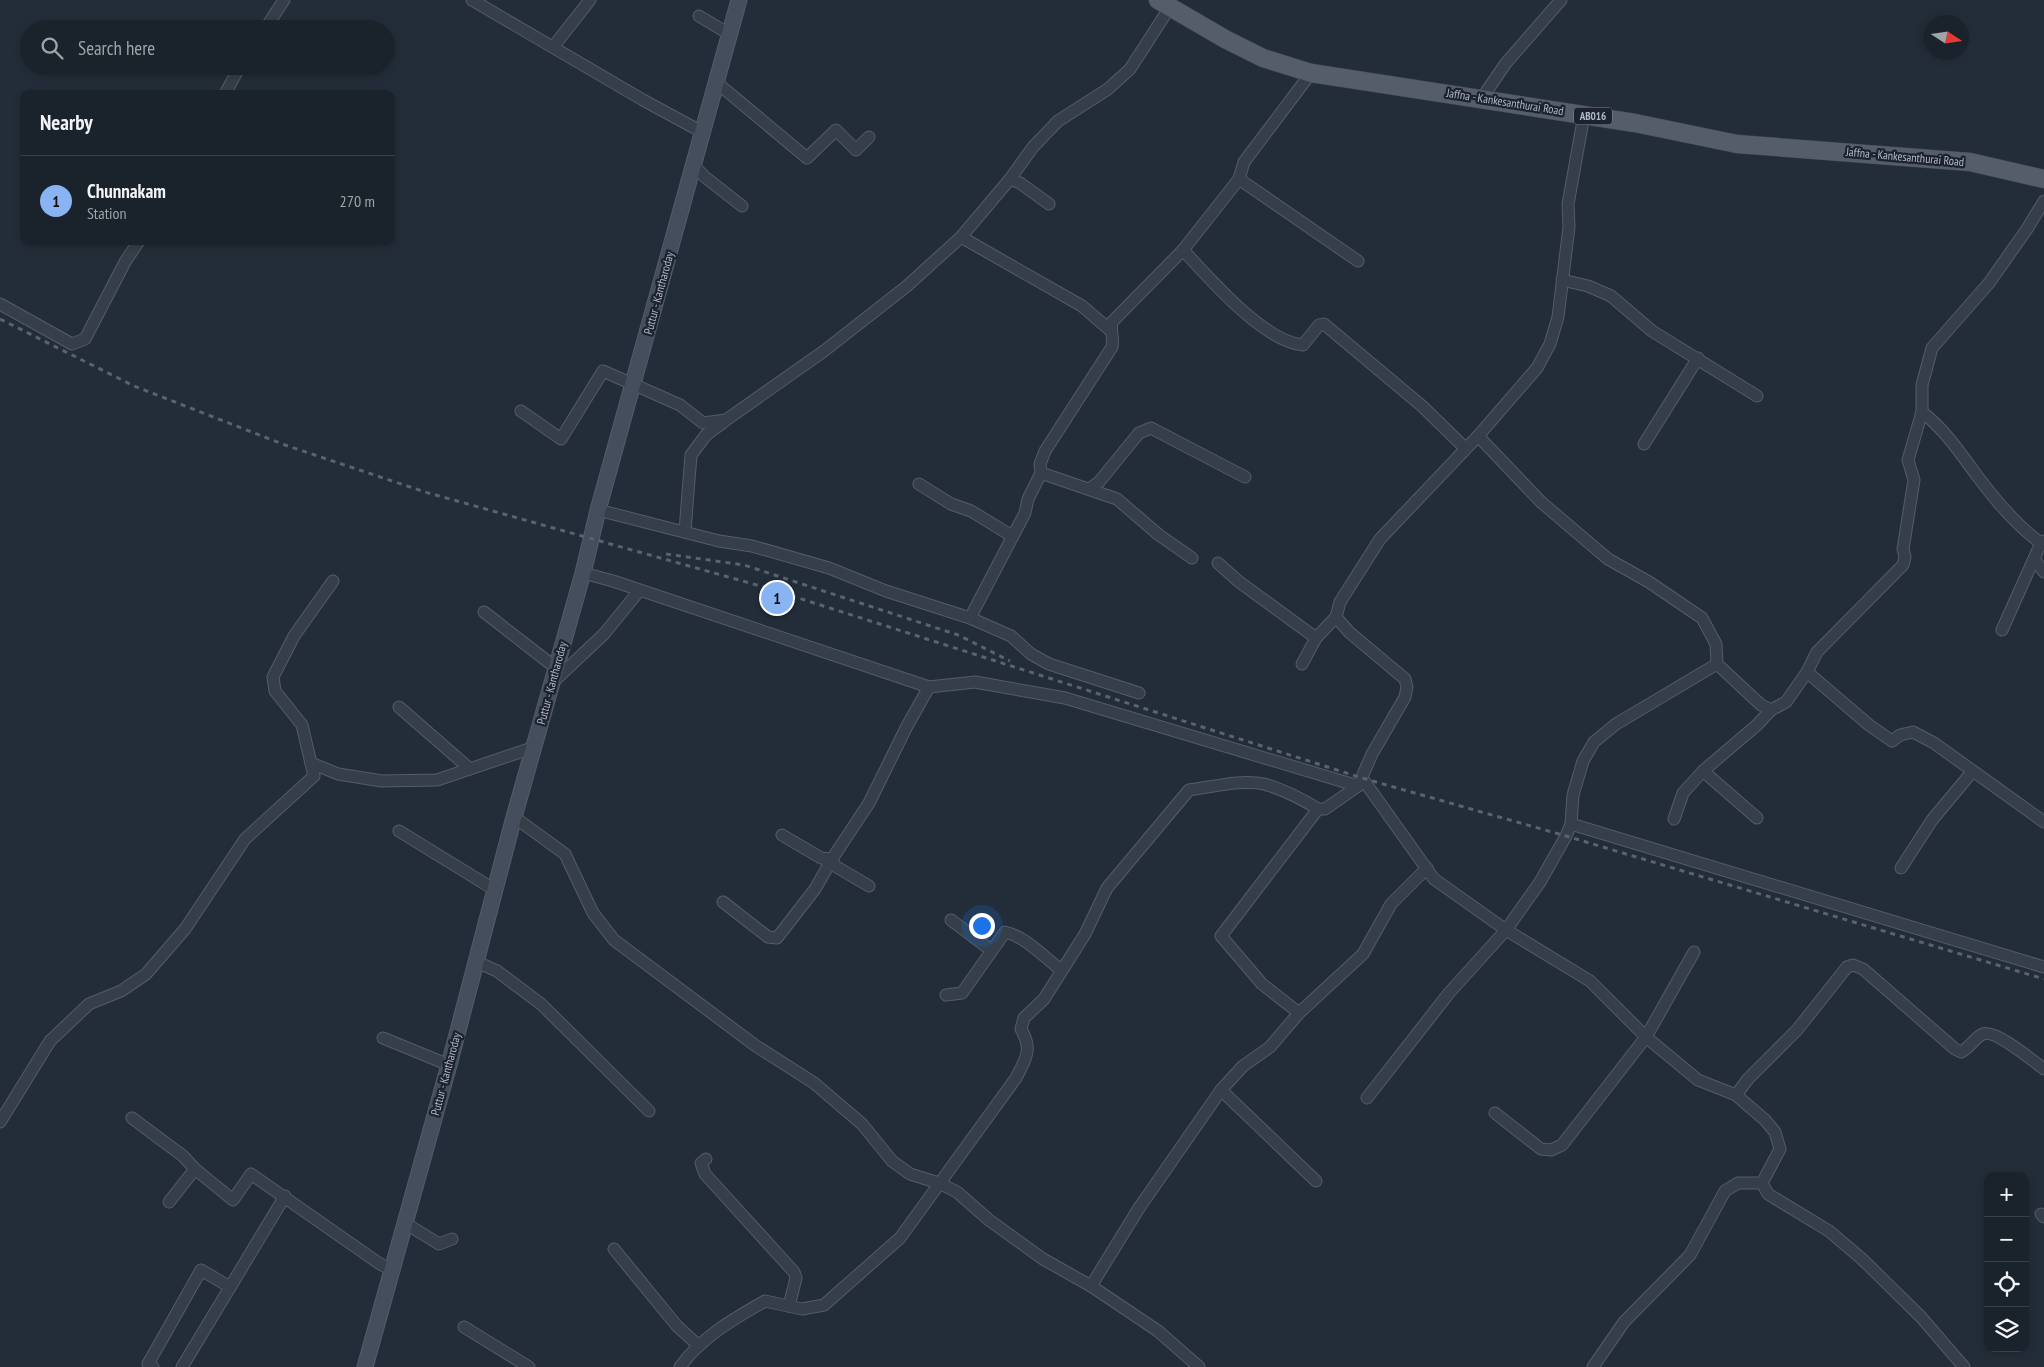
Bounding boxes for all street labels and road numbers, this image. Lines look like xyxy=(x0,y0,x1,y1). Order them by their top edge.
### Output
street label: Jaffna - Kankesanthurai Road xyxy=(1444,85,1565,118)
road number: AB016 xyxy=(1574,108,1612,124)
street label: Jaffna - Kankesanthurai Road xyxy=(1844,144,1965,169)
street label: Puttur - Kantharoday xyxy=(640,249,677,336)
street label: Puttur - Kantharoday xyxy=(533,639,570,726)
street label: Puttur - Kantharoday xyxy=(427,1030,464,1117)

